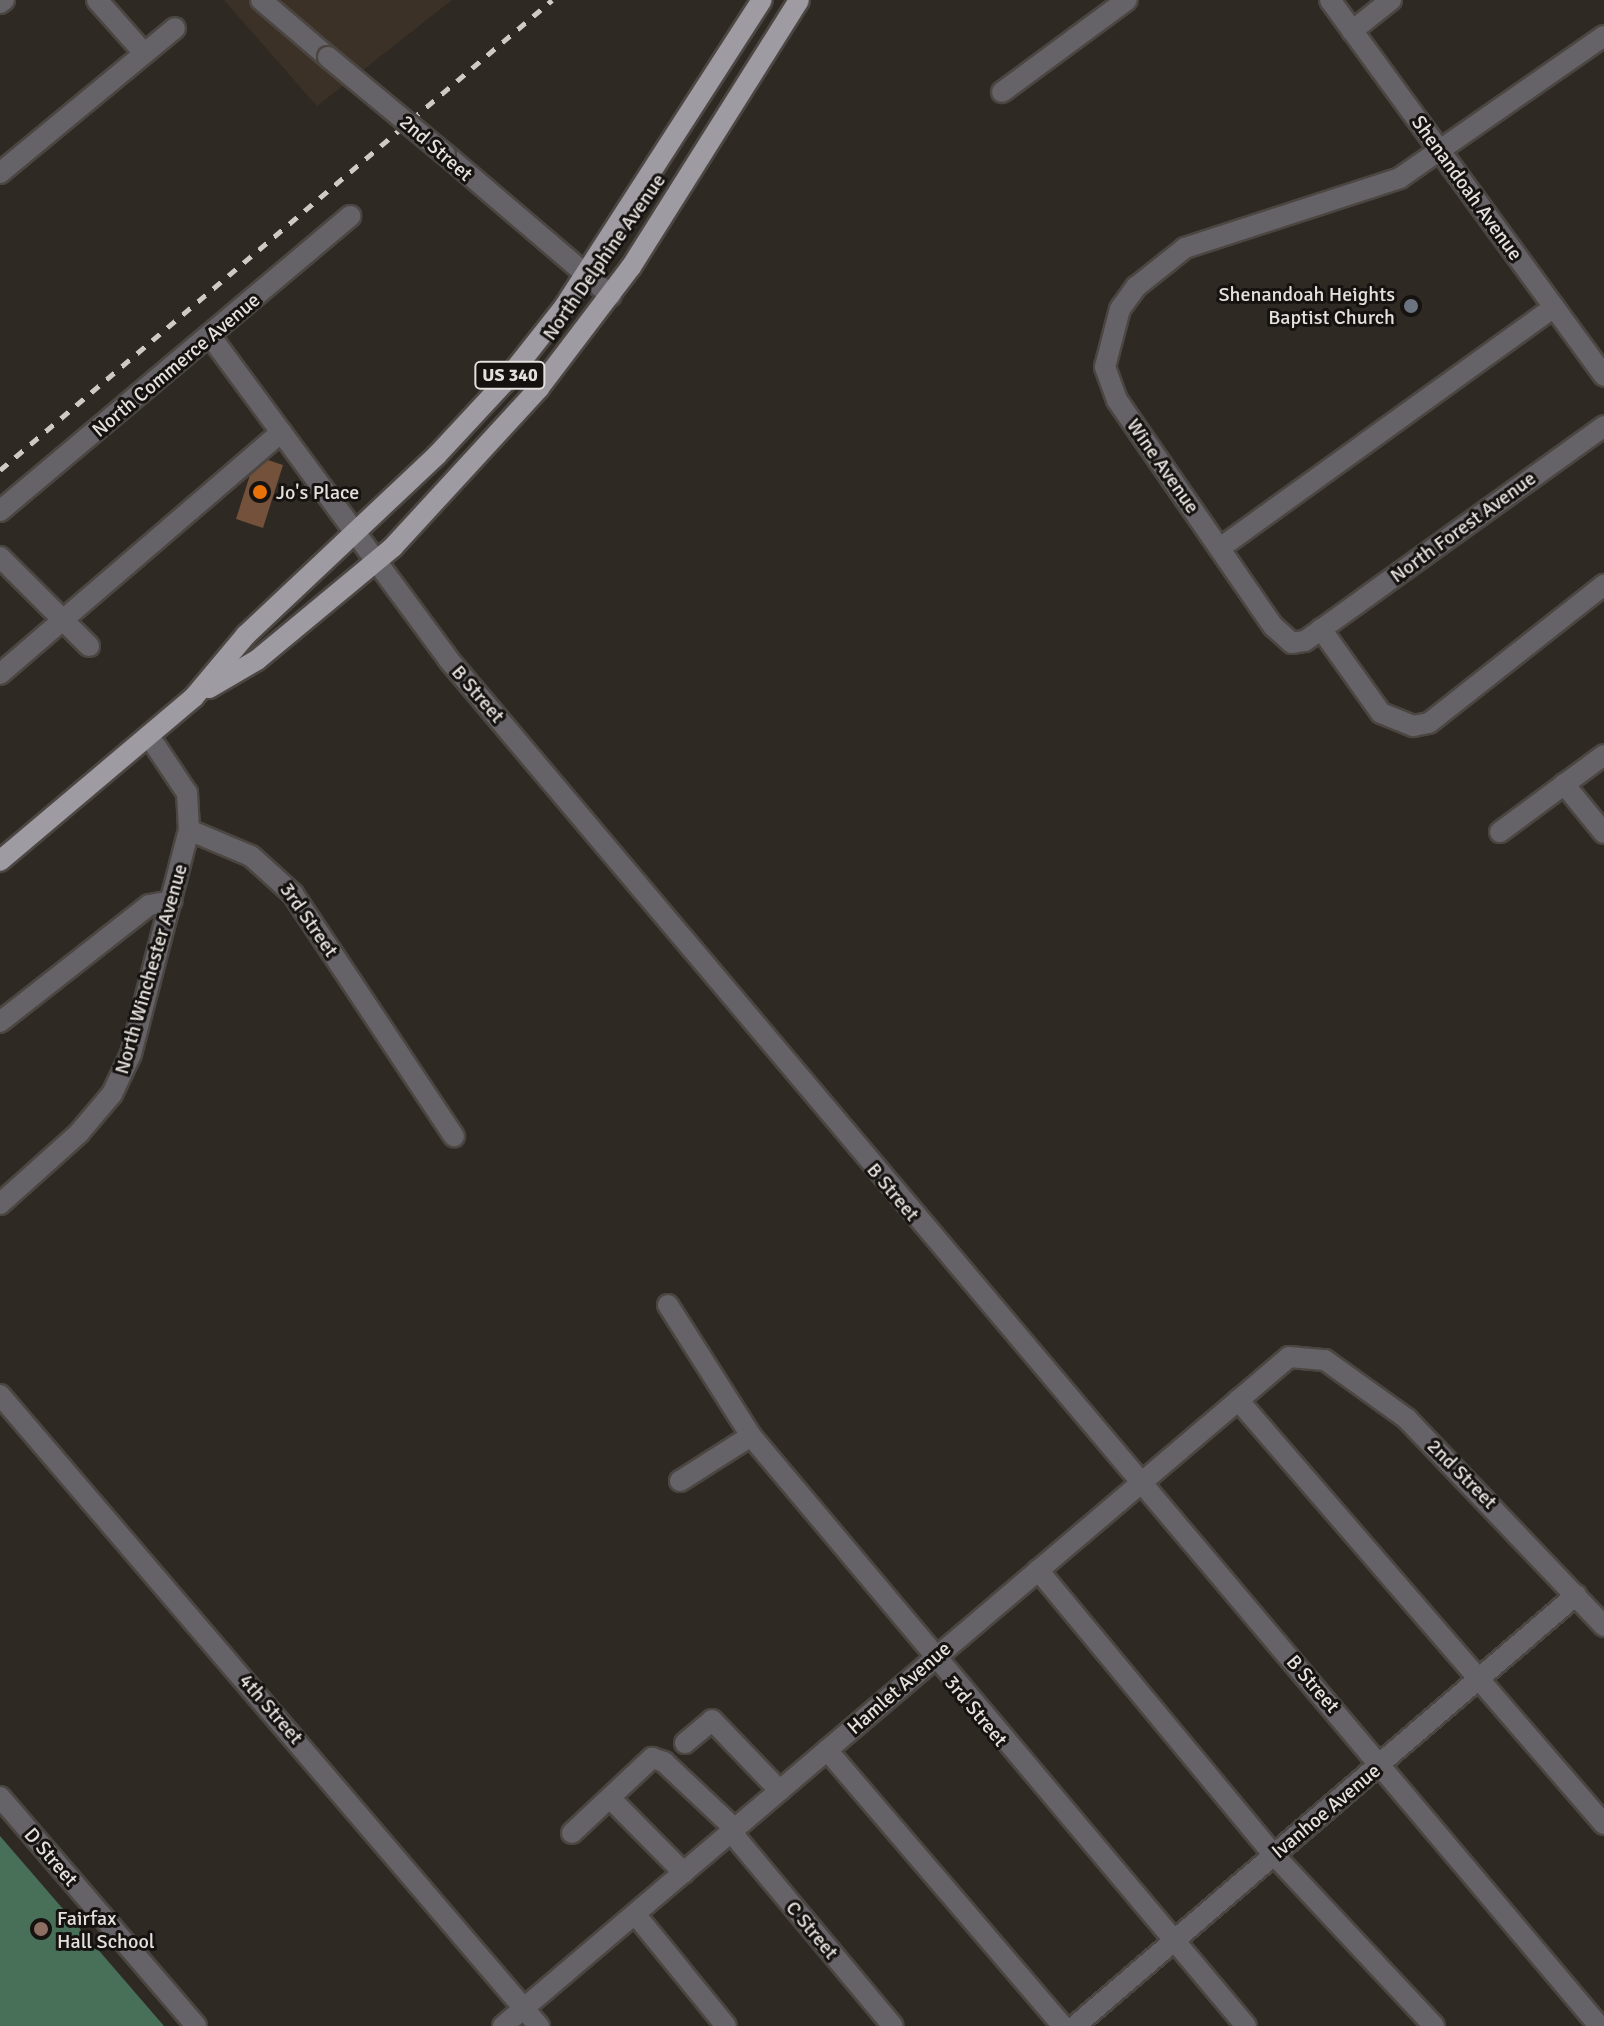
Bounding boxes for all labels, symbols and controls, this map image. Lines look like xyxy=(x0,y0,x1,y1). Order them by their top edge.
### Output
street label: 2nd Street xyxy=(395,110,477,186)
street label: Shenandoah Avenue xyxy=(1406,111,1528,265)
street label: North Delphine Avenue xyxy=(537,169,671,345)
place label: Shenandoah Heights Baptist Church xyxy=(1218,282,1395,329)
street label: North Commerce Avenue xyxy=(87,288,265,442)
marker: Shenandoah Heights Baptist Church xyxy=(1402,297,1420,315)
road number: US 340 xyxy=(474,361,546,389)
street label: Wine Avenue xyxy=(1122,414,1204,518)
street label: North Forest Avenue xyxy=(1386,466,1540,588)
place label: Jo's Place xyxy=(276,480,359,504)
marker: Jo's Place xyxy=(251,483,269,501)
street label: B Street xyxy=(446,660,510,728)
street label: North Winchester Avenue xyxy=(109,861,193,1077)
street label: 3rd Street xyxy=(275,878,343,962)
street label: B Street xyxy=(862,1158,924,1226)
street label: 2nd Street xyxy=(1422,1434,1502,1514)
street label: Hamlet Avenue xyxy=(842,1637,956,1739)
street label: B Street xyxy=(1281,1650,1345,1718)
street label: 4th Street xyxy=(234,1669,308,1749)
street label: 3rd Street xyxy=(939,1671,1013,1751)
street label: Ivanhoe Avenue xyxy=(1267,1759,1385,1863)
street label: D Street xyxy=(19,1823,83,1891)
street label: C Street xyxy=(781,1896,843,1964)
place label: Fairfax Hall School xyxy=(57,1906,155,1953)
marker: Fairfax Hall School xyxy=(32,1920,50,1938)

